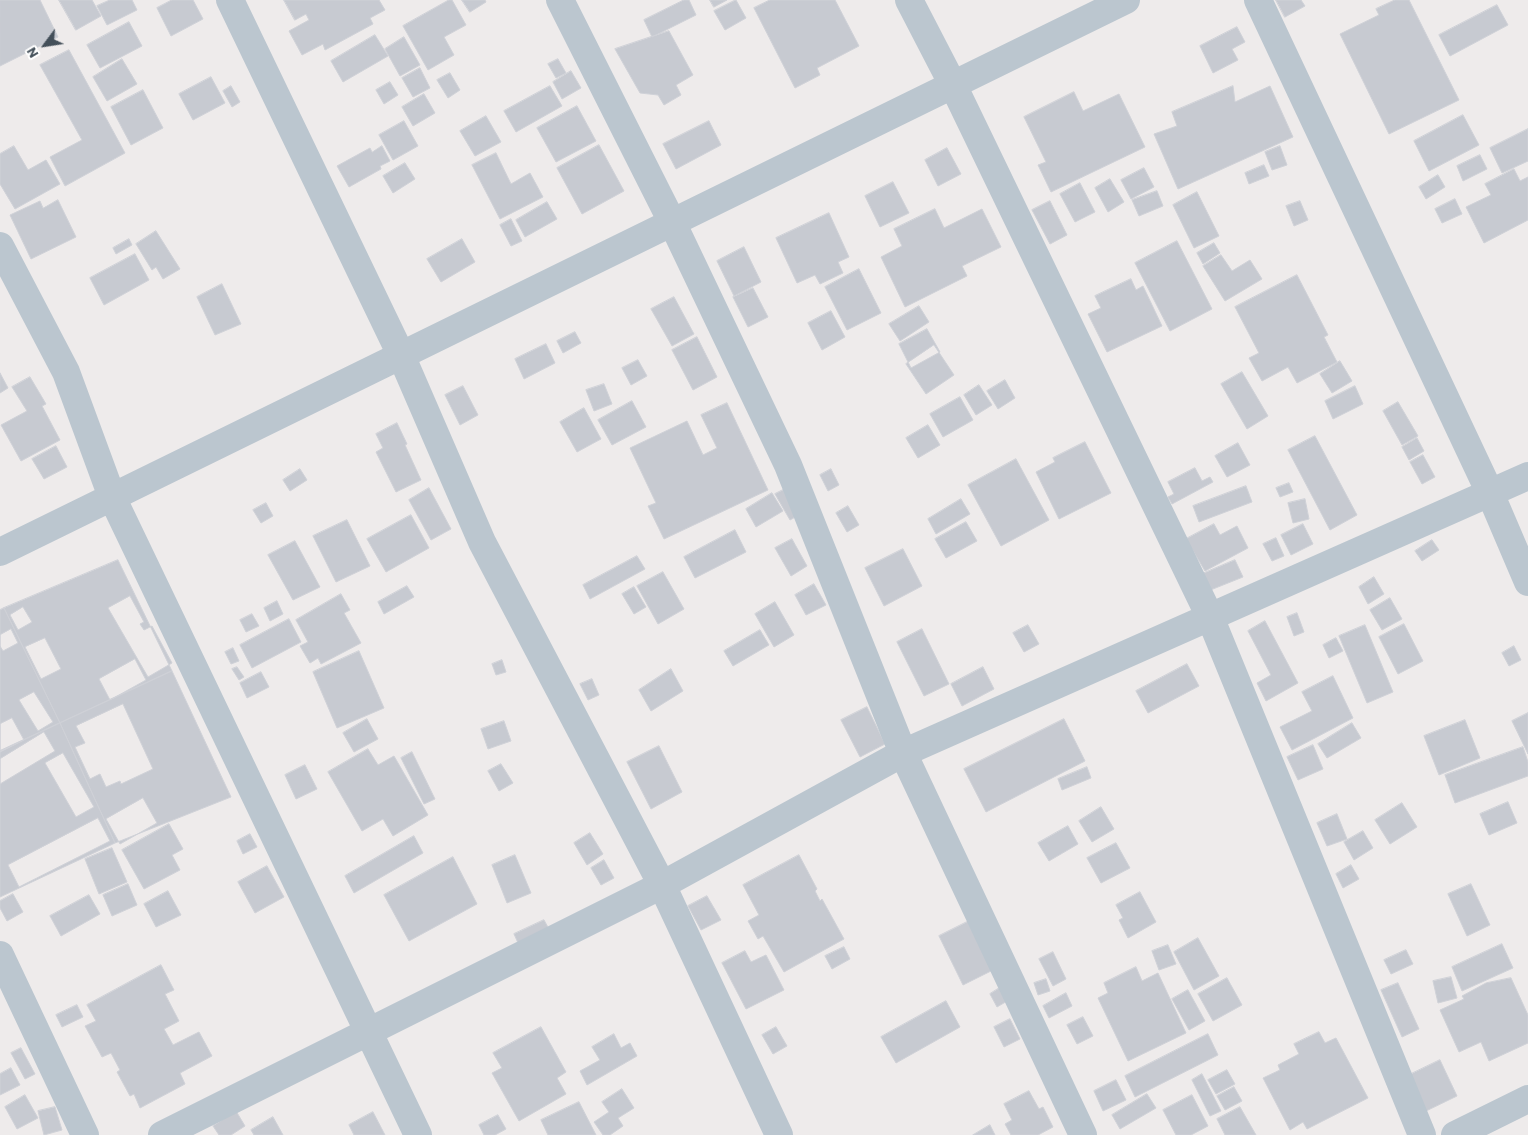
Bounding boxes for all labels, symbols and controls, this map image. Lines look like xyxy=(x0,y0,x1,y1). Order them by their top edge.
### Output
north arrow xyxy=(20,20,70,70)
text: N xyxy=(22,45,41,61)

